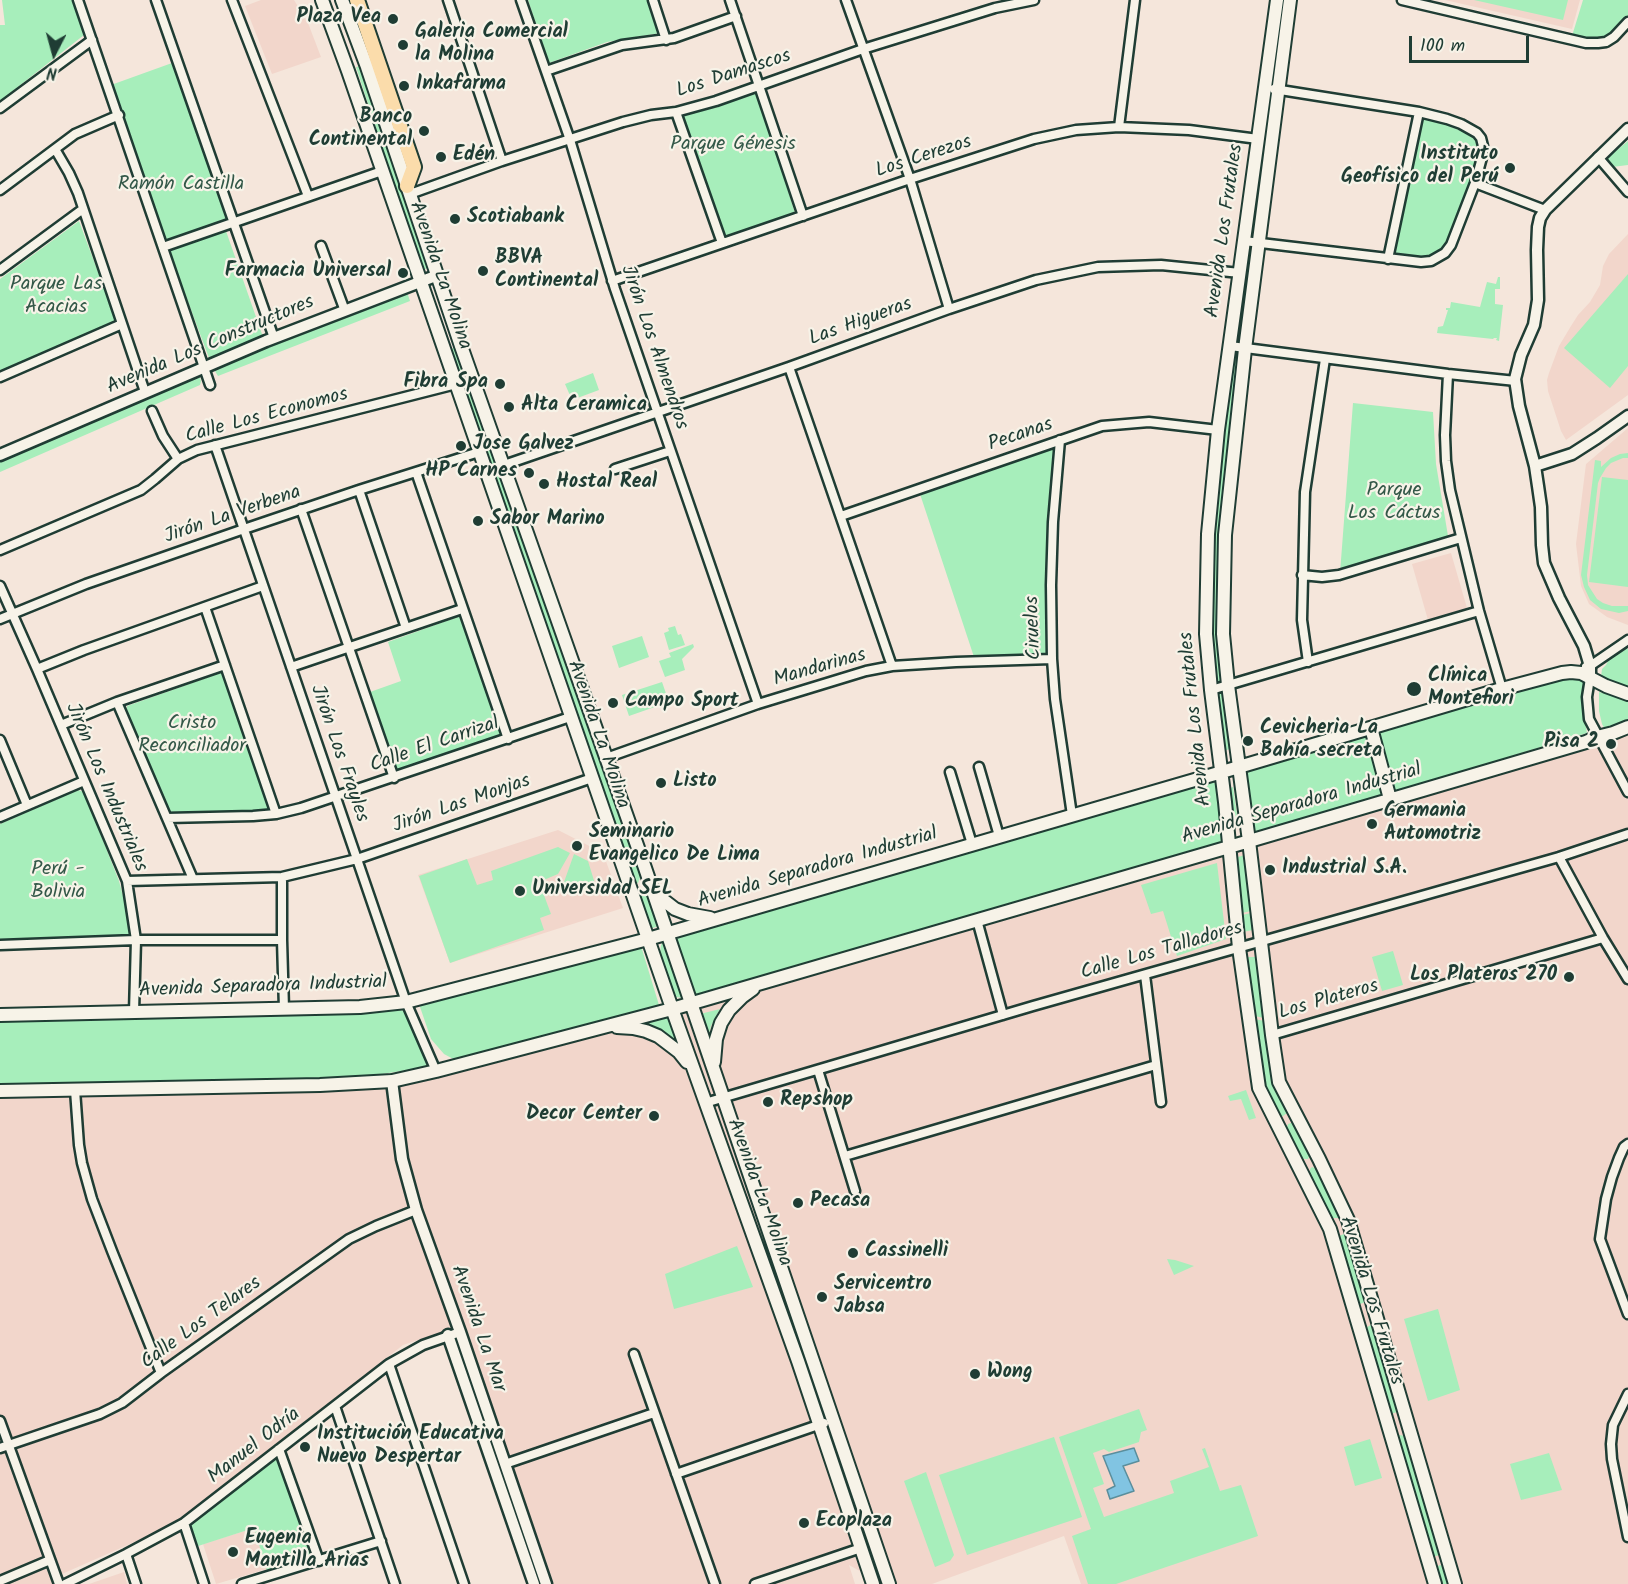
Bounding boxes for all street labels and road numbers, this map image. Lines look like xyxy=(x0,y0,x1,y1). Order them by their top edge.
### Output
street label: Los Damascos xyxy=(674,45,794,105)
street label: Los Cerezos xyxy=(873,131,975,185)
street label: Avenida Los Frutales xyxy=(1202,143,1250,319)
street label: Avenida La Molina xyxy=(402,199,476,353)
street label: Jirón Los Almendros xyxy=(614,263,692,433)
street label: Avenida Los Constructores xyxy=(104,291,318,401)
street label: Las Higueras xyxy=(806,293,916,353)
street label: Calle Los Economos xyxy=(183,384,351,450)
street label: Pecanas xyxy=(986,414,1056,458)
street label: Jirón La Verbena xyxy=(162,481,304,551)
street label: Ciruelos xyxy=(1022,595,1048,661)
street label: Avenida Los Frutales xyxy=(1176,631,1218,807)
street label: Mandarinas xyxy=(771,644,869,694)
street label: Avenida La Molina xyxy=(560,658,634,812)
street label: Jirón Los Frayles xyxy=(303,682,373,826)
street label: Jirón Los Industriales xyxy=(59,700,151,876)
street label: Calle El Carrizal xyxy=(367,713,503,779)
street label: Avenida Separadora Industrial xyxy=(1179,759,1425,851)
street label: Jirón Las Monjas xyxy=(390,770,534,840)
street label: Avenida Separadora Industrial xyxy=(695,823,941,915)
street label: Calle Los Talladores xyxy=(1078,917,1246,987)
street label: Avenida Separadora Industrial xyxy=(138,972,388,1004)
street label: Los Plateros xyxy=(1276,975,1382,1027)
street label: Avenida La Molina xyxy=(720,1116,796,1270)
street label: Avenida Los Frutales xyxy=(1333,1214,1407,1388)
street label: Avenida La Mar xyxy=(444,1262,510,1396)
street label: Calle Los Telares xyxy=(137,1272,267,1376)
street label: Manuel Odría xyxy=(204,1404,306,1490)

